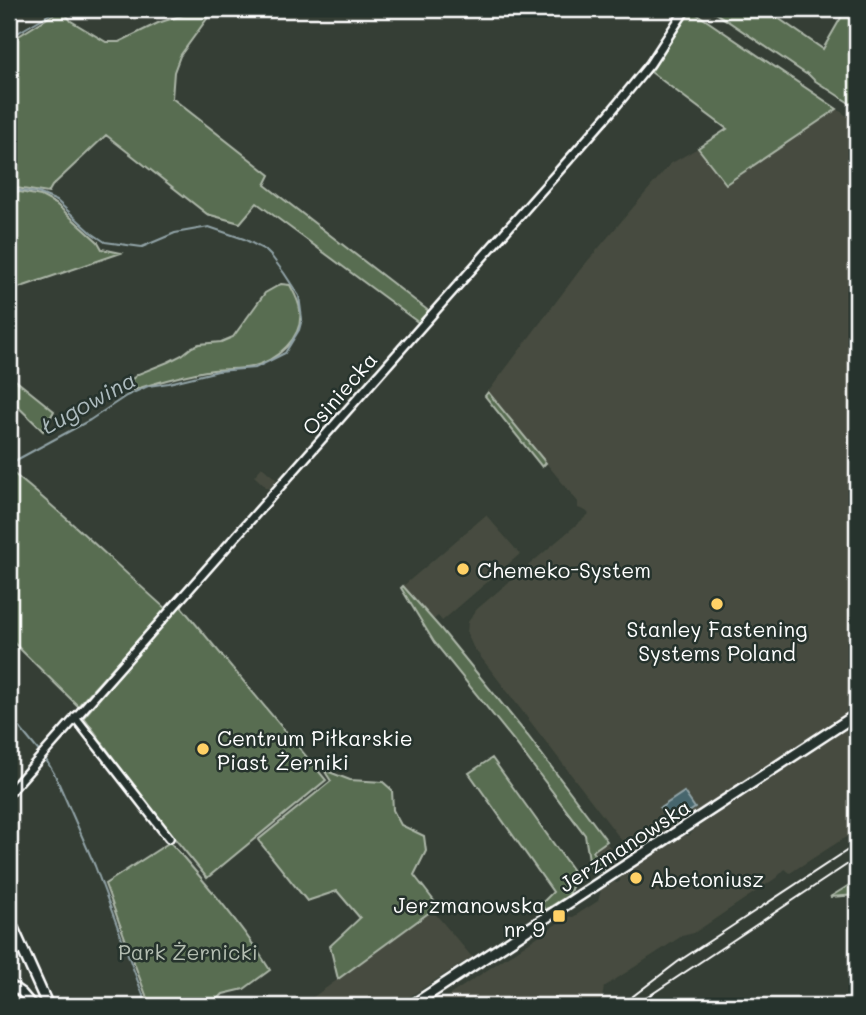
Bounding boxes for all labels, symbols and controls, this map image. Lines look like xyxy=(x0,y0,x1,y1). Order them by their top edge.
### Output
street label: Osiniecka xyxy=(296,346,382,440)
water label: Ługowina xyxy=(35,364,141,440)
place label: Chemeko-System xyxy=(477,556,651,583)
marker: Chemeko-System xyxy=(455,561,471,577)
marker: Stanley Fastening Systems Poland xyxy=(709,596,725,612)
place label: Stanley Fastening Systems Poland xyxy=(627,615,807,666)
place label: Centrum Piłkarskie Piast Żerniki xyxy=(217,724,413,775)
marker: Centrum Piłkarskie Piast Żerniki xyxy=(195,741,211,757)
street label: Jerzmanowska xyxy=(553,792,695,898)
place label: Abetoniusz xyxy=(650,865,764,892)
marker: Abetoniusz xyxy=(628,870,644,886)
place label: Jerzmanowska nr 9 xyxy=(394,891,545,942)
marker: Jerzmanowska nr 9 xyxy=(551,908,567,924)
park label: Park Żernicki xyxy=(118,938,258,965)

